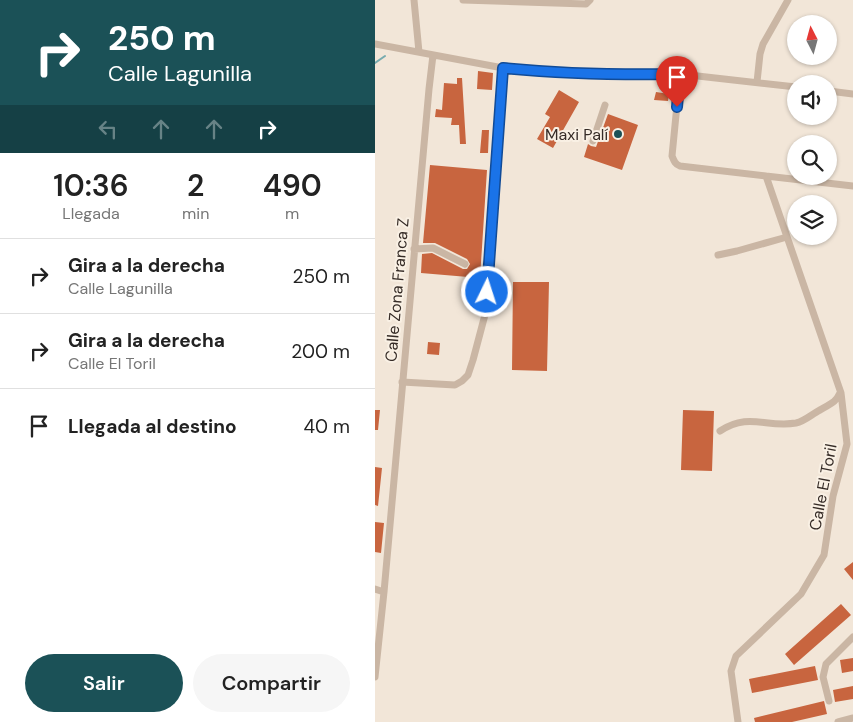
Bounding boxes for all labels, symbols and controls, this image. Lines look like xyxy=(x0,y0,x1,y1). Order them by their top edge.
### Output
text: 250 m xyxy=(108,15,216,61)
north arrow xyxy=(787,15,837,65)
map controls xyxy=(787,15,837,245)
icon: right xyxy=(25,20,90,85)
pin xyxy=(656,56,698,107)
text: Calle Lagunilla xyxy=(108,59,252,88)
icon: arrive xyxy=(663,63,691,91)
button: sound xyxy=(787,75,837,125)
icon: left xyxy=(94,115,122,143)
icon: ahead xyxy=(147,115,175,143)
icon: ahead xyxy=(200,115,228,143)
icon: right xyxy=(253,115,281,143)
place label: Maxi Palí xyxy=(545,124,608,145)
marker: Maxi Palí xyxy=(612,128,624,140)
button: search xyxy=(787,135,837,185)
text: 10:36 xyxy=(53,166,129,205)
text: 2 xyxy=(187,166,204,205)
text: 490 xyxy=(263,166,322,205)
button: layers xyxy=(787,195,837,245)
text: Llegada xyxy=(62,203,120,224)
text: min xyxy=(182,203,209,224)
text: m xyxy=(285,203,299,224)
street label: Calle Zona Franca Z xyxy=(380,217,414,363)
text: Gira a la derecha xyxy=(68,253,225,278)
icon: right xyxy=(25,262,53,290)
text: 250 m xyxy=(292,264,350,289)
position arrow xyxy=(460,265,512,317)
text: Calle Lagunilla xyxy=(68,278,173,299)
text: Gira a la derecha xyxy=(68,328,225,353)
icon: right xyxy=(25,337,53,365)
text: 200 m xyxy=(291,339,350,364)
text: Calle El Toril xyxy=(68,353,156,374)
icon: arrive xyxy=(25,412,53,440)
text: Llegada al destino xyxy=(68,414,237,439)
text: 40 m xyxy=(303,414,350,439)
street label: Calle El Toril xyxy=(804,442,842,532)
button: Salir xyxy=(25,654,183,712)
button: Compartir xyxy=(193,654,350,712)

